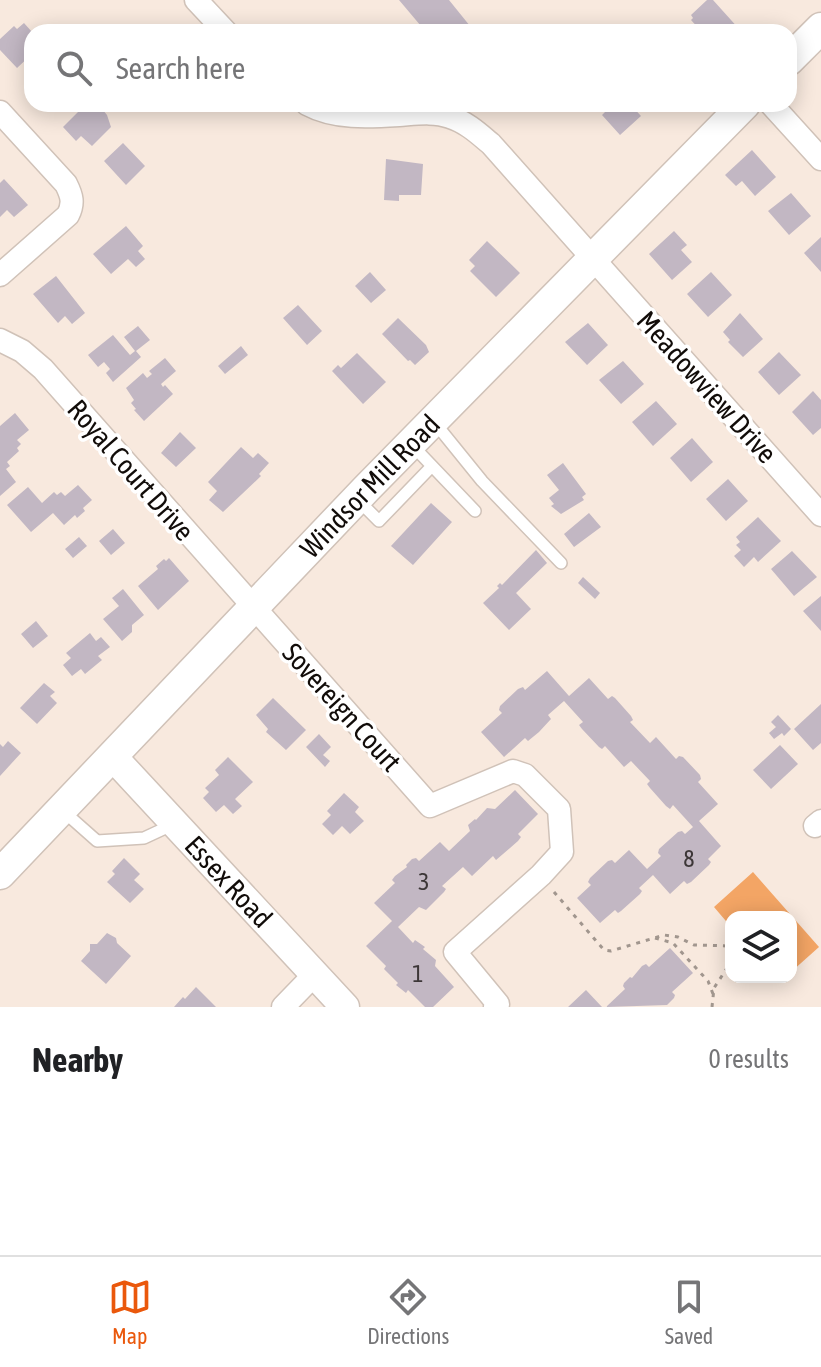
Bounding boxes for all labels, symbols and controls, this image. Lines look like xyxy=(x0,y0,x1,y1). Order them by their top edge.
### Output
search box xyxy=(24,24,797,112)
icon: search xyxy=(52,46,96,90)
text: Search here xyxy=(116,51,245,85)
street label: Meadowview Drive xyxy=(631,305,783,469)
street label: Royal Court Drive xyxy=(61,393,201,547)
street label: Windsor Mill Road xyxy=(294,408,446,564)
street label: Sovereign Court xyxy=(276,637,408,777)
street label: Essex Road xyxy=(179,829,279,934)
house number: 8 xyxy=(683,845,695,872)
house number: 3 xyxy=(418,868,430,895)
map controls xyxy=(725,911,797,983)
button: layers xyxy=(725,911,797,983)
house number: 1 xyxy=(412,960,424,987)
text: Nearby xyxy=(32,1040,123,1079)
text: 0 results xyxy=(708,1044,789,1074)
tab: Map xyxy=(108,1275,152,1349)
tab: Directions xyxy=(367,1275,449,1349)
tab: Saved xyxy=(665,1275,713,1349)

